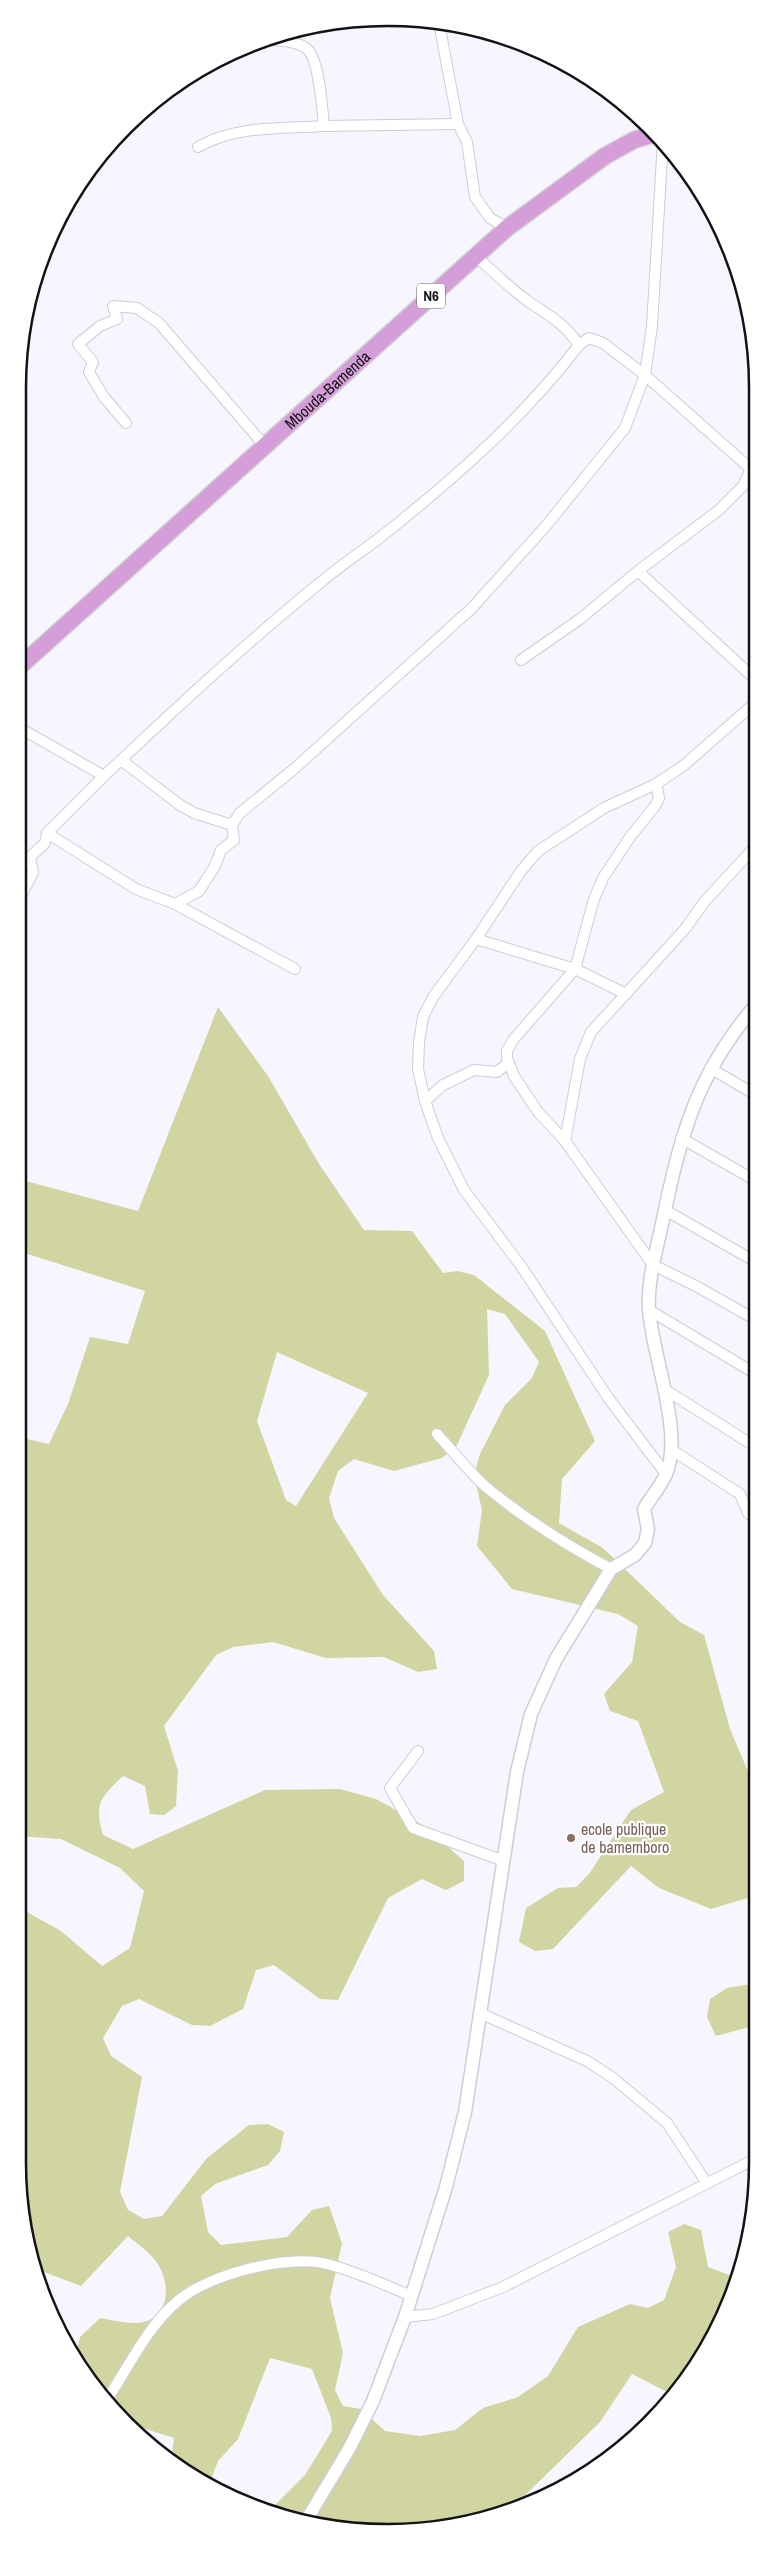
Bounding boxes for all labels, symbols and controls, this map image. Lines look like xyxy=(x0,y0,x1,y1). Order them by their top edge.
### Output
road number: N6 xyxy=(417,284,445,308)
street label: Mbouda-Bamenda xyxy=(280,345,375,434)
place label: ecole publique de bamemboro xyxy=(581,1818,669,1858)
marker: ecole publique de bamemboro xyxy=(565,1832,577,1844)

